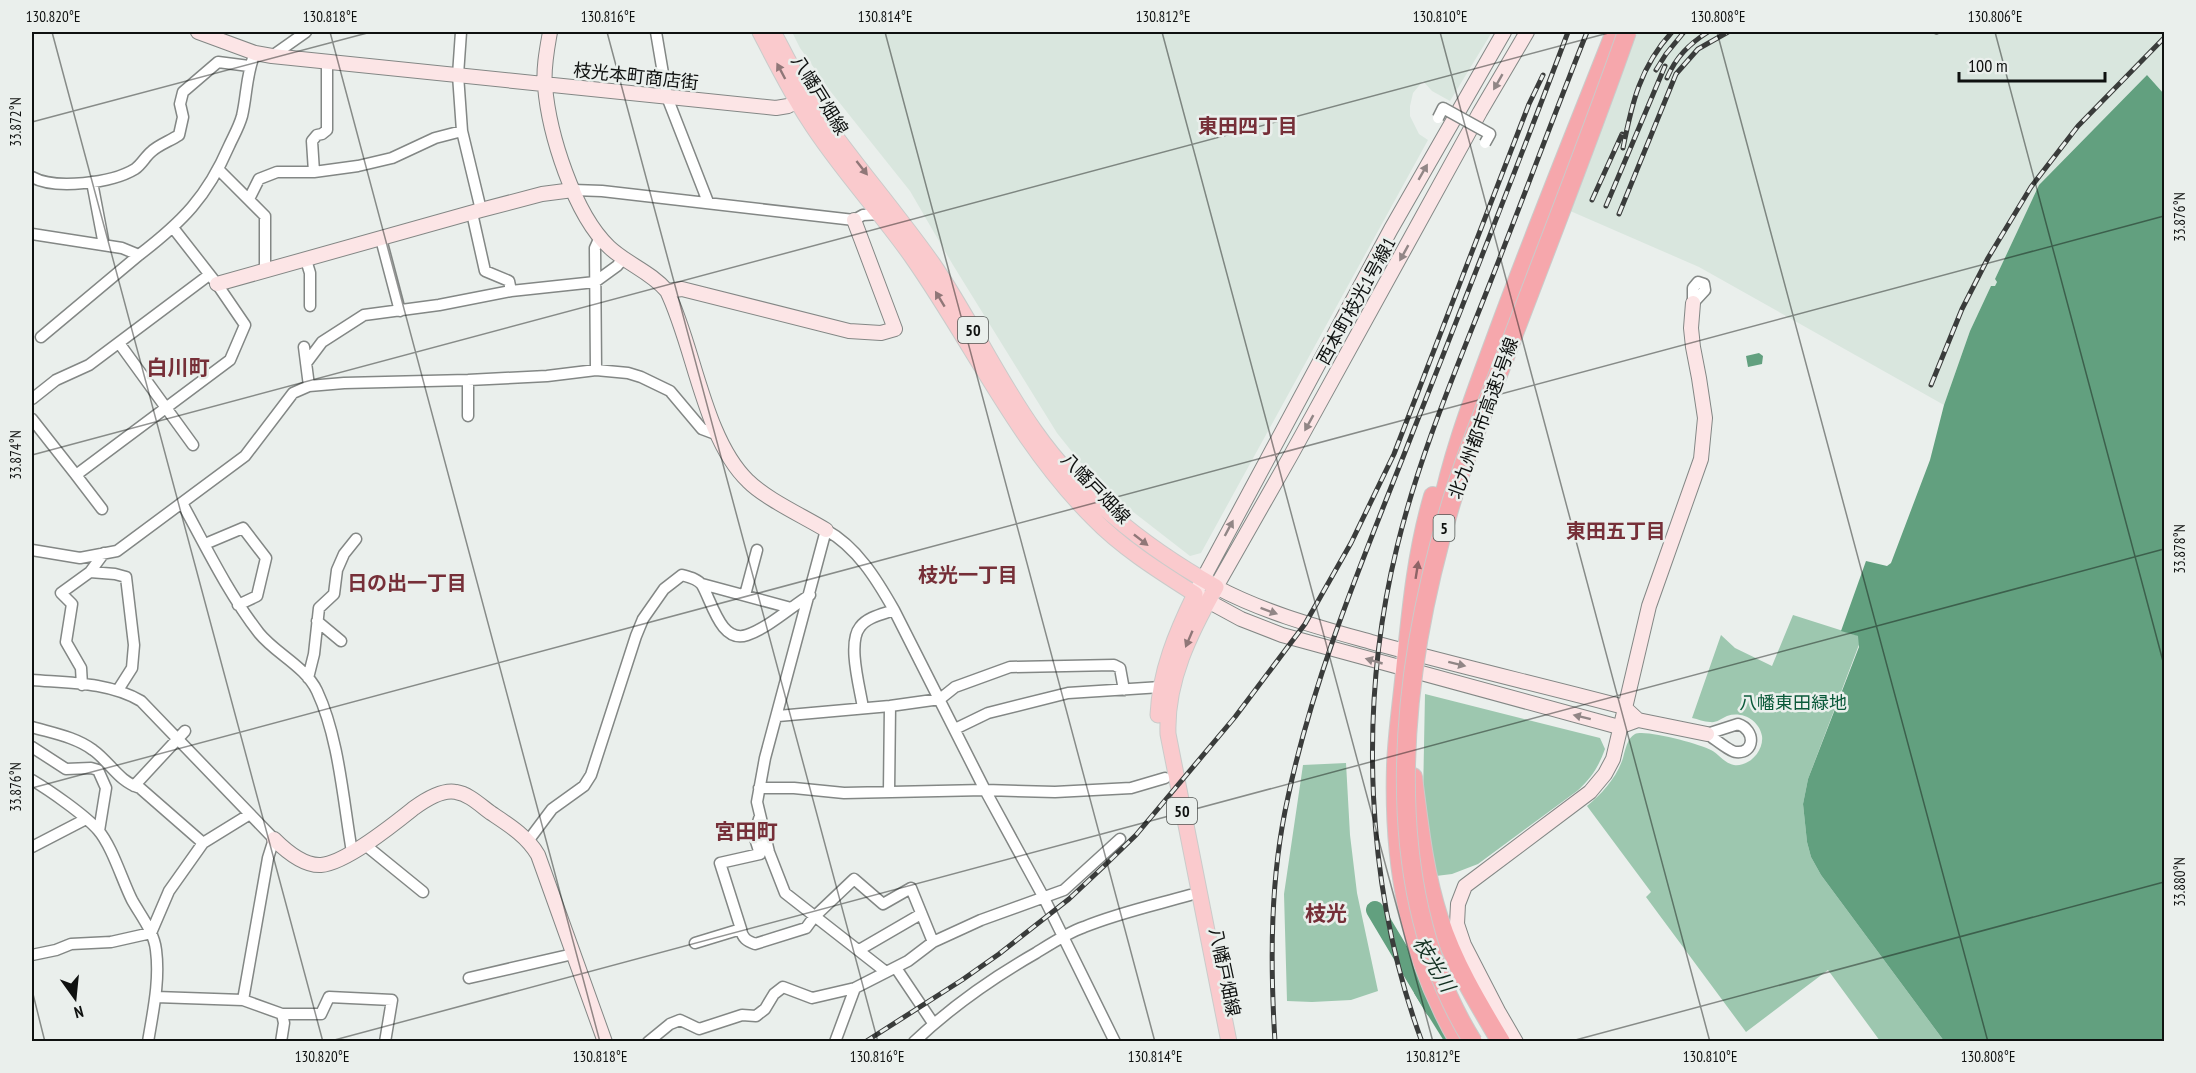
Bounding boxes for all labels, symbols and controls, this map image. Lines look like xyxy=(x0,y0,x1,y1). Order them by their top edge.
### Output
text: 130.820°E xyxy=(26,7,80,26)
text: 130.818°E xyxy=(303,7,357,26)
text: 130.816°E xyxy=(581,7,635,26)
text: 130.814°E xyxy=(858,7,912,26)
text: 130.812°E xyxy=(1136,7,1190,26)
text: 130.810°E xyxy=(1413,7,1467,26)
text: 130.808°E xyxy=(1691,7,1745,26)
text: 130.806°E xyxy=(1968,7,2022,26)
scale bar xyxy=(1959,45,2104,83)
street label: 八幡戸畑線 xyxy=(786,51,854,139)
text: 100 m xyxy=(1968,54,2008,77)
street label: 枝光本町商店街 xyxy=(572,58,700,94)
one-way arrow xyxy=(776,62,786,79)
one-way arrow xyxy=(1493,74,1503,91)
text: 33.872°N xyxy=(6,97,25,147)
district label: 東田四丁目 xyxy=(1198,113,1298,139)
one-way arrow xyxy=(856,160,868,176)
one-way arrow xyxy=(1418,164,1428,181)
text: 33.876°N xyxy=(2170,192,2189,242)
street label: 西本町枝光1号線1 xyxy=(1311,233,1401,369)
one-way arrow xyxy=(1399,244,1409,261)
one-way arrow xyxy=(935,291,946,307)
road number: 50 xyxy=(958,317,988,343)
street label: 北九州都市高速5号線 xyxy=(1443,334,1523,502)
district label: 白川町 xyxy=(147,354,210,381)
one-way arrow xyxy=(1304,415,1314,432)
text: 33.874°N xyxy=(6,430,25,480)
street label: 八幡戸畑線 xyxy=(1056,448,1136,528)
road number: 5 xyxy=(1434,515,1454,541)
district label: 東田五丁目 xyxy=(1566,518,1666,544)
one-way arrow xyxy=(1224,519,1234,537)
text: 33.878°N xyxy=(2170,524,2189,574)
one-way arrow xyxy=(1133,534,1149,546)
one-way arrow xyxy=(1412,560,1421,579)
district label: 枝光一丁目 xyxy=(918,562,1018,588)
district label: 日の出一丁目 xyxy=(347,570,467,596)
one-way arrow xyxy=(1260,607,1278,617)
one-way arrow xyxy=(1184,631,1194,649)
one-way arrow xyxy=(1365,656,1383,665)
one-way arrow xyxy=(1448,660,1466,670)
park label: 八幡東田緑地 xyxy=(1739,691,1847,714)
one-way arrow xyxy=(1573,712,1591,722)
text: 33.876°N xyxy=(6,762,25,812)
road number: 50 xyxy=(1167,798,1197,824)
district label: 宮田町 xyxy=(715,818,778,845)
text: 33.880°N xyxy=(2170,857,2189,907)
district label: 枝光 xyxy=(1305,900,1347,927)
street label: 八幡戸畑線 xyxy=(1204,926,1246,1018)
water label: 枝光川 xyxy=(1407,932,1462,998)
north arrow xyxy=(45,968,105,1028)
text: N xyxy=(72,1002,86,1023)
text: 130.820°E xyxy=(295,1047,349,1066)
text: 130.818°E xyxy=(573,1047,627,1066)
text: 130.816°E xyxy=(850,1047,904,1066)
text: 130.814°E xyxy=(1128,1047,1182,1066)
text: 130.812°E xyxy=(1406,1047,1460,1066)
text: 130.810°E xyxy=(1683,1047,1737,1066)
text: 130.808°E xyxy=(1961,1047,2015,1066)

